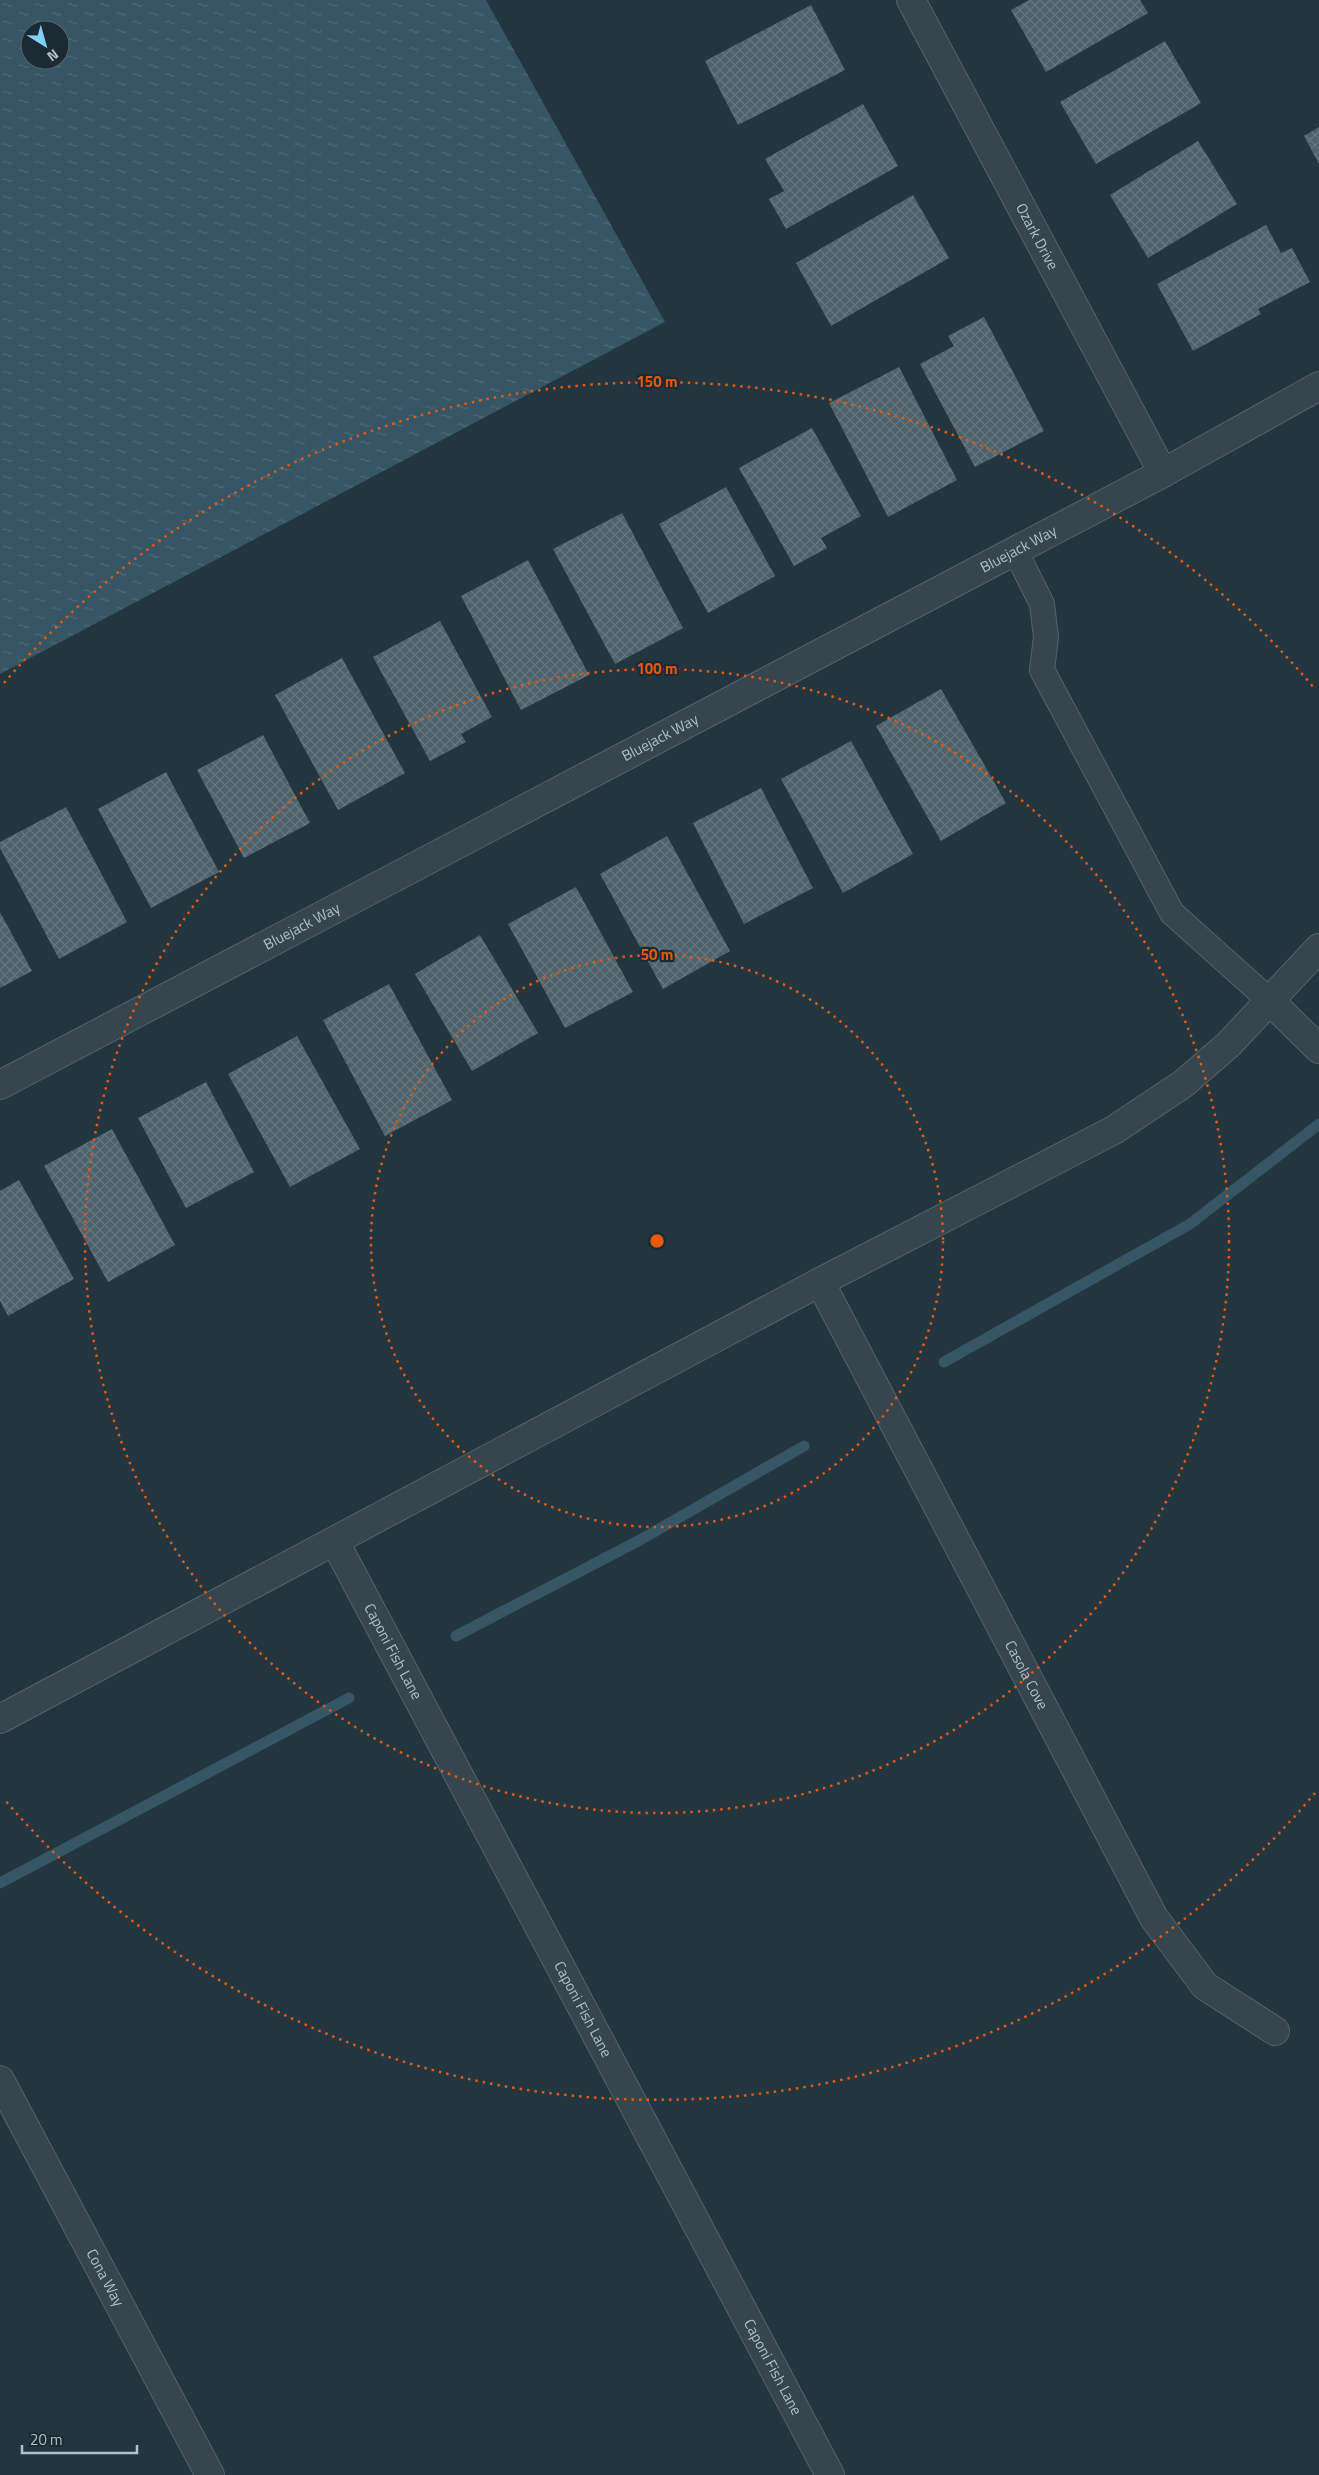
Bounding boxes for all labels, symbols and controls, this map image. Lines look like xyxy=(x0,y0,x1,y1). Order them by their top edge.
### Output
north arrow xyxy=(20,20,70,70)
text: N xyxy=(43,44,63,67)
street label: Ozark Drive xyxy=(1010,199,1065,274)
text: 150 m xyxy=(636,370,678,393)
street label: Bluejack Way xyxy=(976,519,1061,578)
text: 100 m xyxy=(636,657,678,680)
street label: Bluejack Way xyxy=(617,707,702,767)
street label: Bluejack Way xyxy=(259,896,344,955)
text: 50 m xyxy=(641,943,673,966)
centre of rings xyxy=(648,1232,666,1250)
street label: Caponi Fish Lane xyxy=(359,1599,429,1704)
street label: Casola Cove xyxy=(999,1636,1055,1714)
street label: Caponi Fish Lane xyxy=(548,1957,618,2061)
street label: Cona Way xyxy=(81,2245,130,2311)
street label: Caponi Fish Lane xyxy=(738,2315,808,2419)
scale bar xyxy=(22,2422,138,2454)
text: 20 m xyxy=(30,2428,63,2451)

